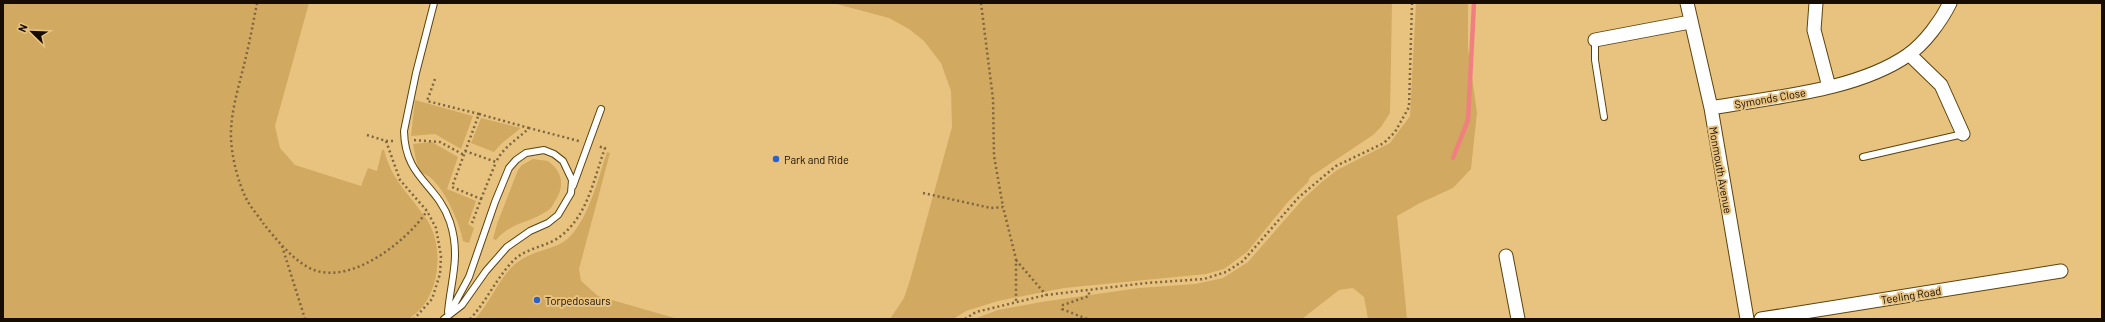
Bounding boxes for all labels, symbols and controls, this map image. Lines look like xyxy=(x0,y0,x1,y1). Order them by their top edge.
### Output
north arrow xyxy=(12,12,52,52)
text: N xyxy=(15,22,30,34)
street label: Symonds Close xyxy=(1733,85,1807,111)
street label: Monmouth Avenue xyxy=(1707,126,1735,214)
place label: Park and Ride xyxy=(784,153,849,166)
marker: Park and Ride xyxy=(771,154,781,164)
street label: Teeling Road xyxy=(1880,284,1942,306)
place label: Torpedosaurs xyxy=(545,294,610,307)
marker: Torpedosaurs xyxy=(532,295,542,305)

